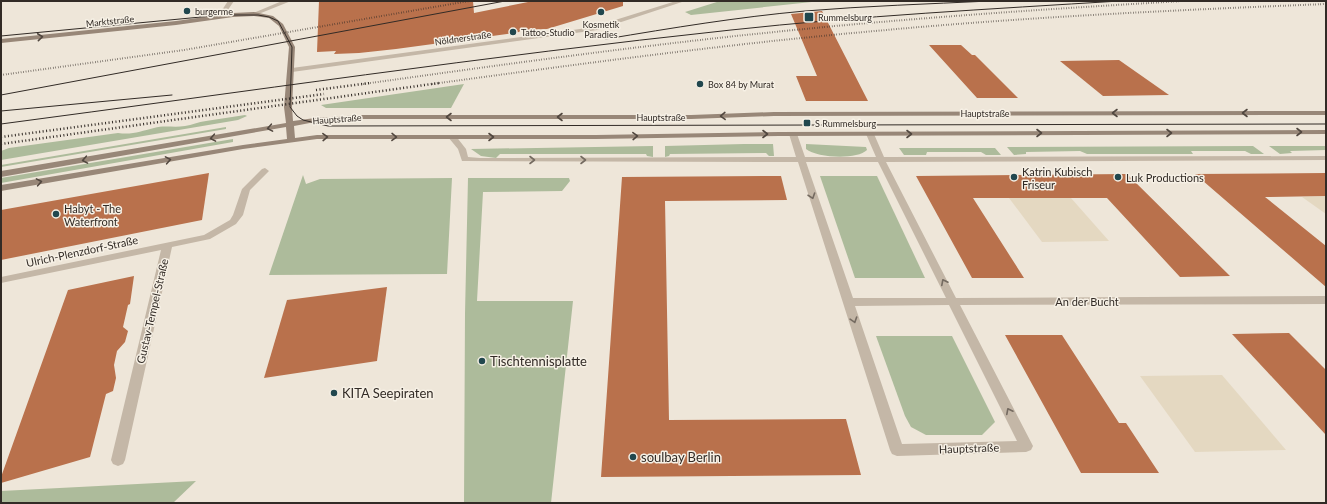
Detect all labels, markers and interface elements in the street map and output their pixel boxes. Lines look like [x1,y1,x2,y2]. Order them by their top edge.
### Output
marker: burgerme [182,6,192,16]
place label: burgerme [195,6,233,17]
marker: Kosmetik Paradies [596,7,606,17]
marker: Rummelsburg [803,11,815,23]
place label: Rummelsburg [818,12,872,23]
street label: Marktstraße [85,13,135,29]
place label: Kosmetik Paradies [583,19,620,40]
marker: Tattoo-Studio [508,27,518,37]
place label: Tattoo-Studio [521,27,575,38]
street label: Nöldnerstraße [434,29,492,47]
one-way arrow [37,33,43,42]
marker: Box 84 by Murat [695,79,705,89]
place label: Box 84 by Murat [708,79,775,90]
street label: Hauptstraße [960,108,1010,119]
one-way arrow [1112,109,1118,117]
one-way arrow [1242,109,1248,117]
street label: Hauptstraße [312,112,362,126]
street label: Hauptstraße [636,112,686,123]
one-way arrow [720,112,726,120]
one-way arrow [446,113,452,121]
one-way arrow [557,113,563,121]
marker: S Rummelsburg [802,118,812,128]
place label: S Rummelsburg [815,118,876,129]
one-way arrow [267,123,273,131]
one-way arrow [1296,128,1302,136]
one-way arrow [1036,129,1042,137]
one-way arrow [1166,129,1172,137]
one-way arrow [762,130,768,138]
one-way arrow [906,130,912,138]
one-way arrow [632,131,638,140]
one-way arrow [210,133,216,141]
one-way arrow [322,133,328,141]
one-way arrow [391,133,397,141]
one-way arrow [488,133,494,141]
one-way arrow [82,155,88,164]
one-way arrow [164,156,171,165]
one-way arrow [529,156,535,164]
one-way arrow [580,156,586,164]
place label: Katrin Kubisch Friseur [1022,165,1092,191]
place label: Luk Productions [1126,171,1204,184]
marker: Katrin Kubisch Friseur [1009,172,1019,182]
marker: Luk Productions [1113,172,1123,182]
one-way arrow [36,178,43,187]
one-way arrow [808,193,816,200]
place label: Habyt - The Waterfront [64,202,121,228]
marker: Habyt - The Waterfront [51,209,61,219]
street label: Ulrich-Plenzdorf-Straße [25,233,139,269]
street label: Gustav-Tempel-Straße [134,257,170,365]
one-way arrow [941,279,949,287]
street label: An der Bucht [1055,295,1119,308]
one-way arrow [849,316,858,323]
place label: Tischtennisplatte [490,353,587,369]
marker: Tischtennisplatte [477,356,487,366]
place label: KITA Seepiraten [342,385,434,401]
marker: KITA Seepiraten [329,388,339,398]
one-way arrow [1006,408,1014,415]
street label: Hauptstraße [939,440,999,456]
place label: soulbay Berlin [641,449,721,465]
marker: soulbay Berlin [628,452,638,462]

